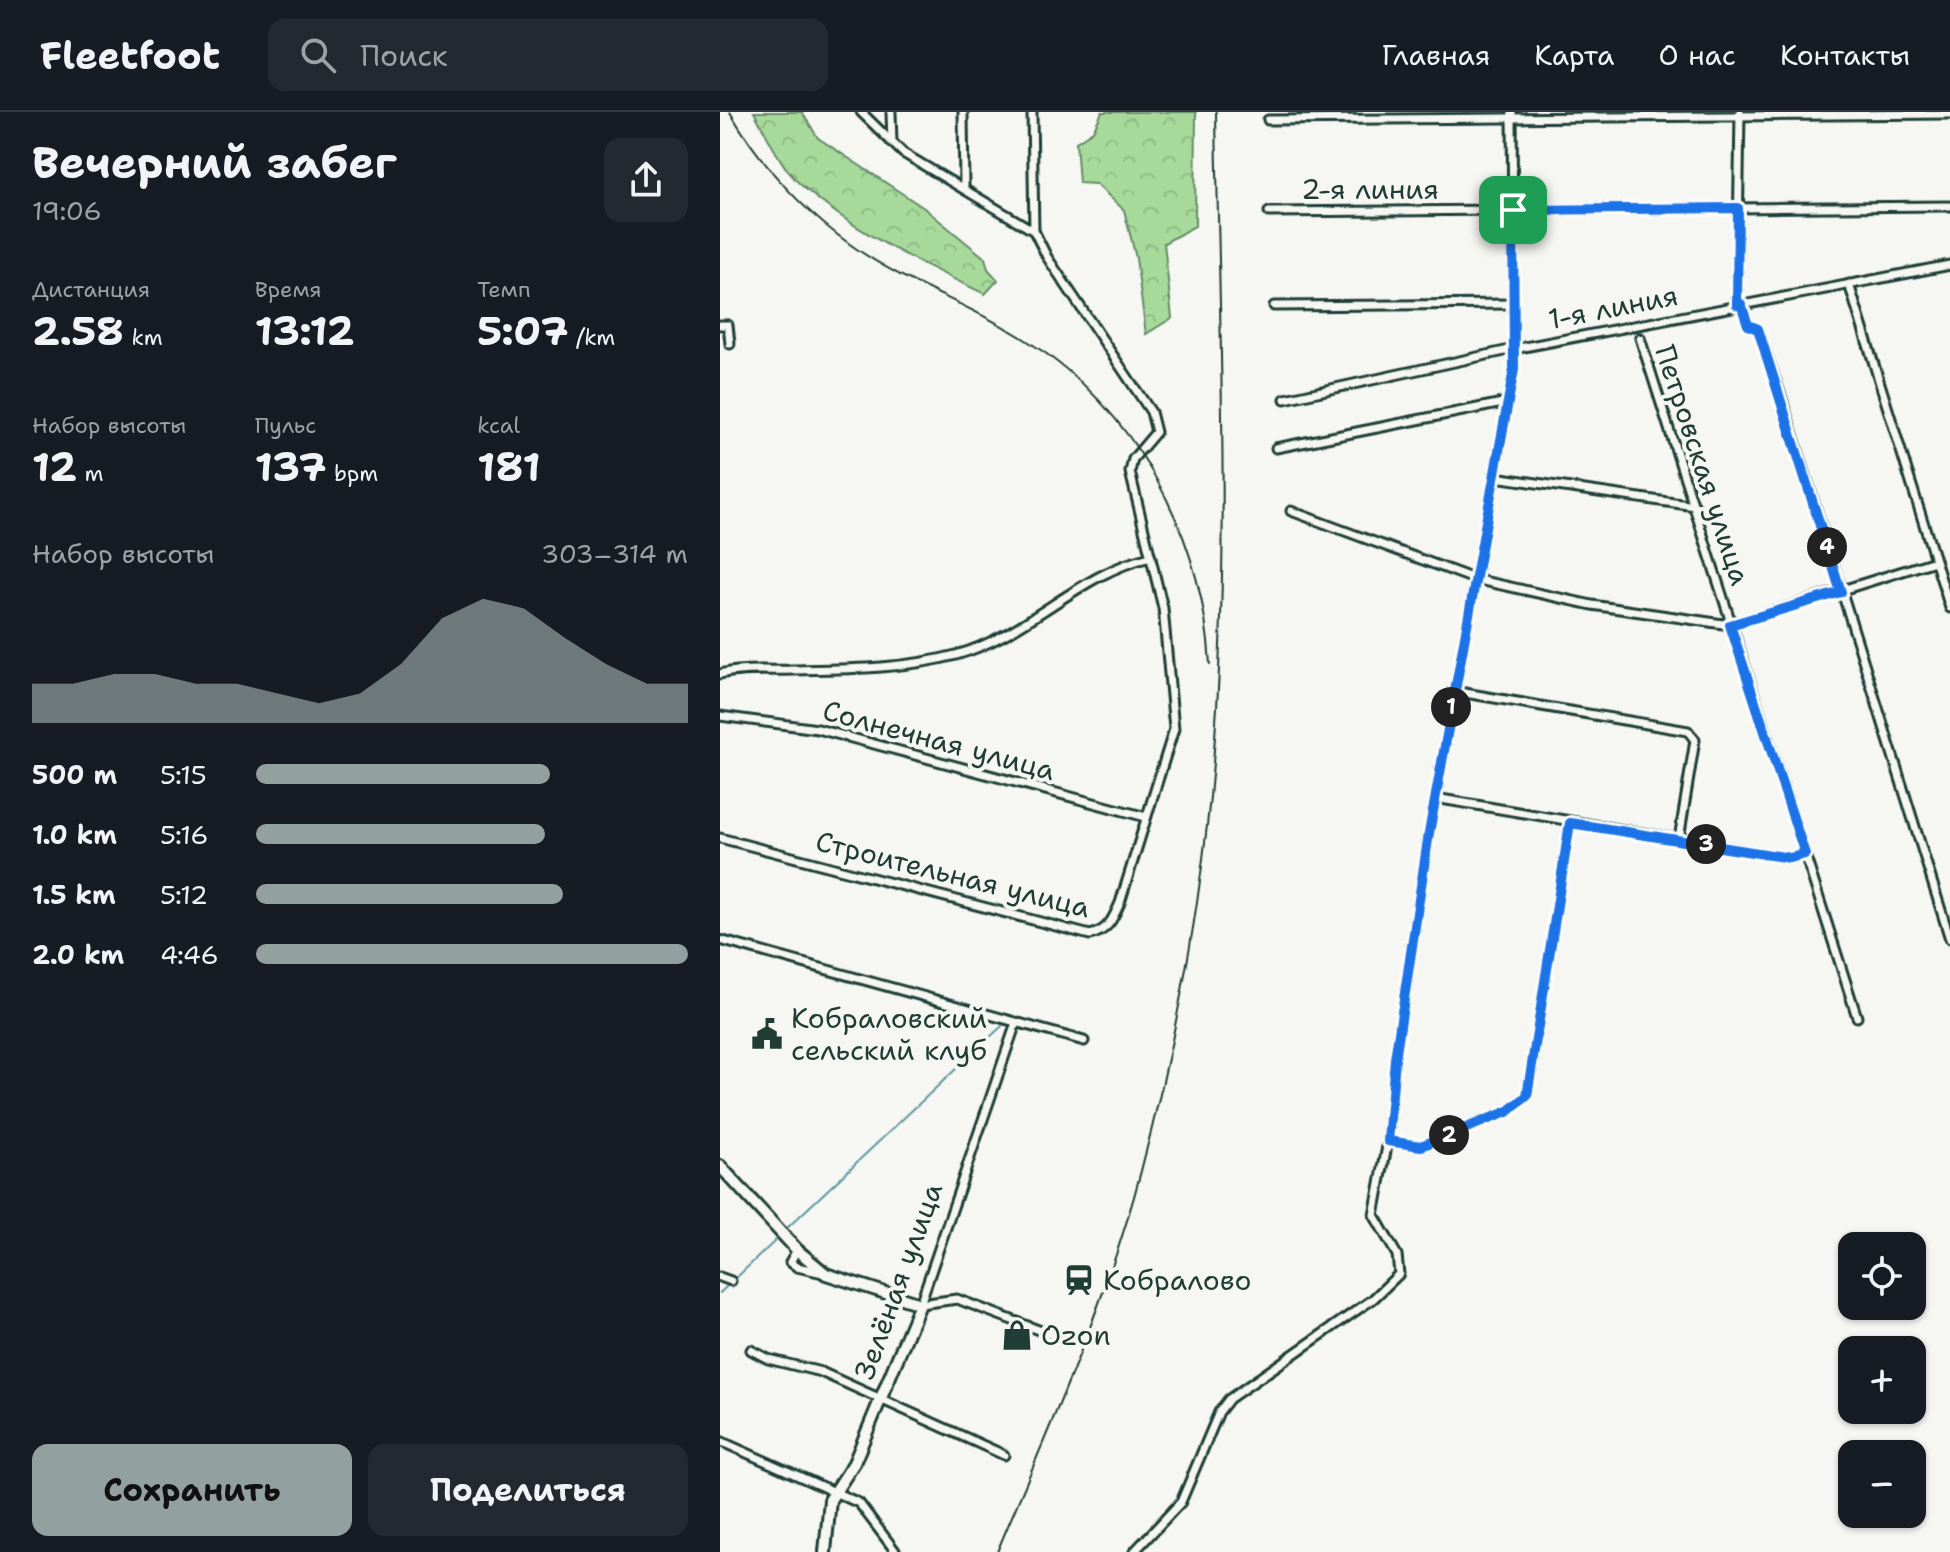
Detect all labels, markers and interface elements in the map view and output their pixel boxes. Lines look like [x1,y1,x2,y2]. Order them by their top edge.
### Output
search box [268,19,828,91]
text: Fleetfoot [40,30,220,81]
icon: search [296,33,340,77]
text: Поиск [360,35,448,76]
text: Главная [1382,36,1490,74]
text: Карта [1534,36,1614,74]
text: О нас [1658,36,1736,74]
text: Контакты [1780,36,1910,74]
text: Вечерний забег [32,133,397,192]
button: share [604,138,688,222]
street label: 2-я линия [1301,170,1439,208]
pin [1479,176,1547,244]
icon: arrive [1491,188,1535,232]
text: 19:06 [32,193,102,228]
text: Дистанция [32,275,150,304]
text: Время [255,275,322,304]
text: Темп [477,275,531,304]
street label: 1-я линия [1545,276,1681,338]
text: 2.58 [32,304,124,358]
text: 13:12 [255,304,354,358]
text: 5:07 [477,304,568,358]
text: km [124,323,163,352]
text: /km [568,323,615,352]
street label: Петровская улица [1646,340,1760,590]
text: Набор высоты [32,411,186,440]
text: Пульс [255,411,316,440]
text: kcal [477,411,520,440]
text: 12 [32,440,77,494]
text: 137 [255,440,326,494]
text: 181 [477,440,541,494]
text: m [77,459,103,488]
text: bpm [326,459,378,488]
pin: 4 [1807,527,1847,567]
text: 4 [1819,532,1835,561]
text: Набор высоты [32,536,214,571]
text: 303–314 m [541,536,688,571]
pin: 1 [1431,687,1471,727]
street label: Солнечная улица [819,691,1059,789]
text: 1 [1446,692,1456,721]
text: 500 m [32,757,117,792]
text: 5:15 [160,757,207,792]
text: 1.0 km [32,817,117,852]
text: 5:16 [160,817,208,852]
street label: Строительная улица [812,822,1094,926]
pin: 3 [1686,824,1726,864]
text: 3 [1698,829,1714,858]
text: 1.5 km [32,877,116,912]
text: 5:12 [160,877,208,912]
text: 2.0 km [32,937,124,972]
text: 4:46 [160,937,219,972]
place label: Кобраловский сельский клуб [791,999,987,1069]
public building icon: Кобраловский сельский клуб [750,1017,784,1051]
pin: 2 [1429,1115,1469,1155]
text: 2 [1441,1120,1457,1149]
street label: Зелёная улица [845,1177,951,1385]
map controls [1838,1232,1926,1528]
button: locate [1838,1232,1926,1320]
place label: Кобралово [1103,1261,1252,1299]
station icon: Кобралово [1062,1263,1096,1297]
place label: Ozon [1041,1316,1111,1354]
shop icon: Ozon [1000,1318,1034,1352]
button: + [1838,1336,1926,1424]
button: − [1838,1440,1926,1528]
button: Сохранить [32,1444,352,1536]
button: Поделиться [368,1444,688,1536]

